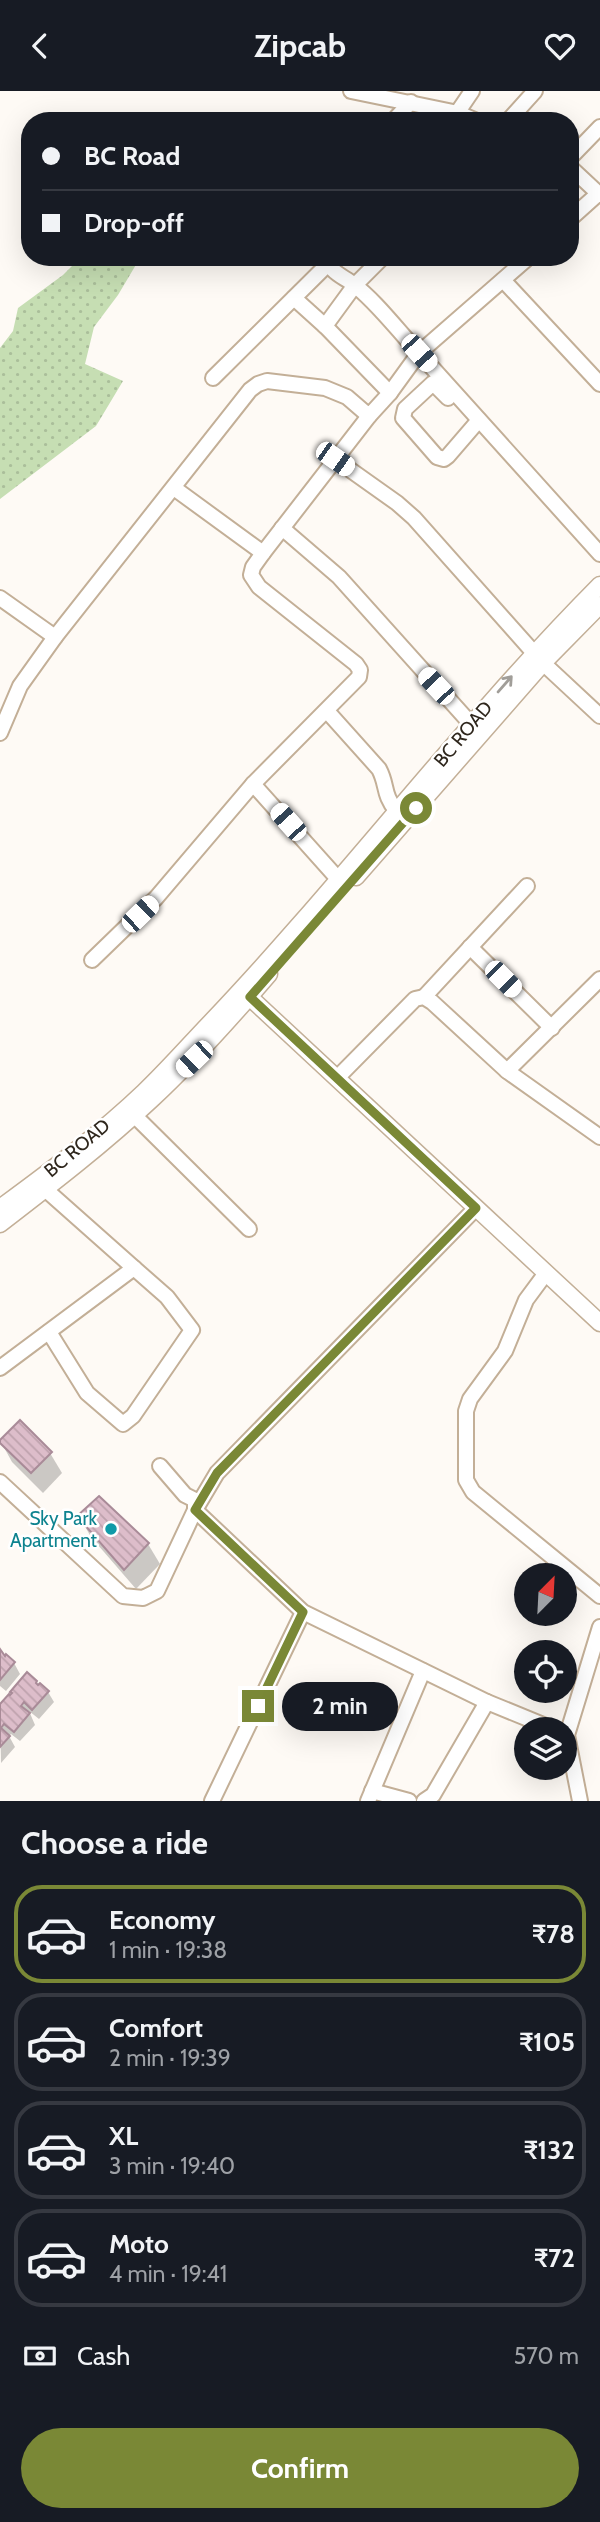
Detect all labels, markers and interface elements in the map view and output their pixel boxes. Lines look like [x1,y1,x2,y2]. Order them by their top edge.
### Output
text: Zipcab [254,26,346,65]
icon: back [21,27,59,65]
icon: heart [541,27,579,65]
text: BC Road [84,140,180,172]
text: Drop-off [84,207,184,239]
car [398,330,441,376]
car [312,438,359,480]
car [414,663,459,709]
one-way arrow [497,676,513,694]
street label: BC ROAD [429,696,497,772]
route start [400,792,432,824]
car [267,799,310,845]
car [118,892,163,936]
car [481,957,526,1001]
car [172,1037,217,1081]
street label: BC ROAD [39,1114,115,1182]
place label: Sky Park Apartment [10,1507,98,1552]
marker: Sky Park Apartment [103,1521,119,1537]
north arrow [514,1563,578,1626]
map controls [514,1563,577,1780]
button: locate [514,1640,577,1703]
callout: 2 min [282,1681,398,1731]
route end [242,1690,274,1722]
text: 2 min [312,1692,368,1720]
button: layers [514,1717,577,1780]
text: Choose a ride [21,1823,208,1862]
icon: car [25,1903,88,1966]
text: Economy [109,1904,215,1936]
text: ₹78 [532,1918,575,1950]
text: 1 min · 19:38 [109,1936,227,1964]
icon: car [25,2011,88,2074]
text: Comfort [109,2012,203,2044]
text: ₹105 [519,2026,575,2058]
text: 2 min · 19:39 [109,2044,231,2072]
icon: car [25,2119,88,2182]
text: XL [109,2120,138,2152]
text: ₹132 [523,2134,575,2166]
text: 3 min · 19:40 [109,2152,235,2180]
icon: car [25,2227,88,2290]
text: Moto [109,2228,169,2260]
text: ₹72 [534,2242,575,2274]
text: 4 min · 19:41 [109,2260,227,2288]
icon: cash [21,2337,59,2375]
text: Cash [77,2340,130,2372]
text: 570 m [514,2342,579,2370]
button: Confirm [21,2428,579,2508]

